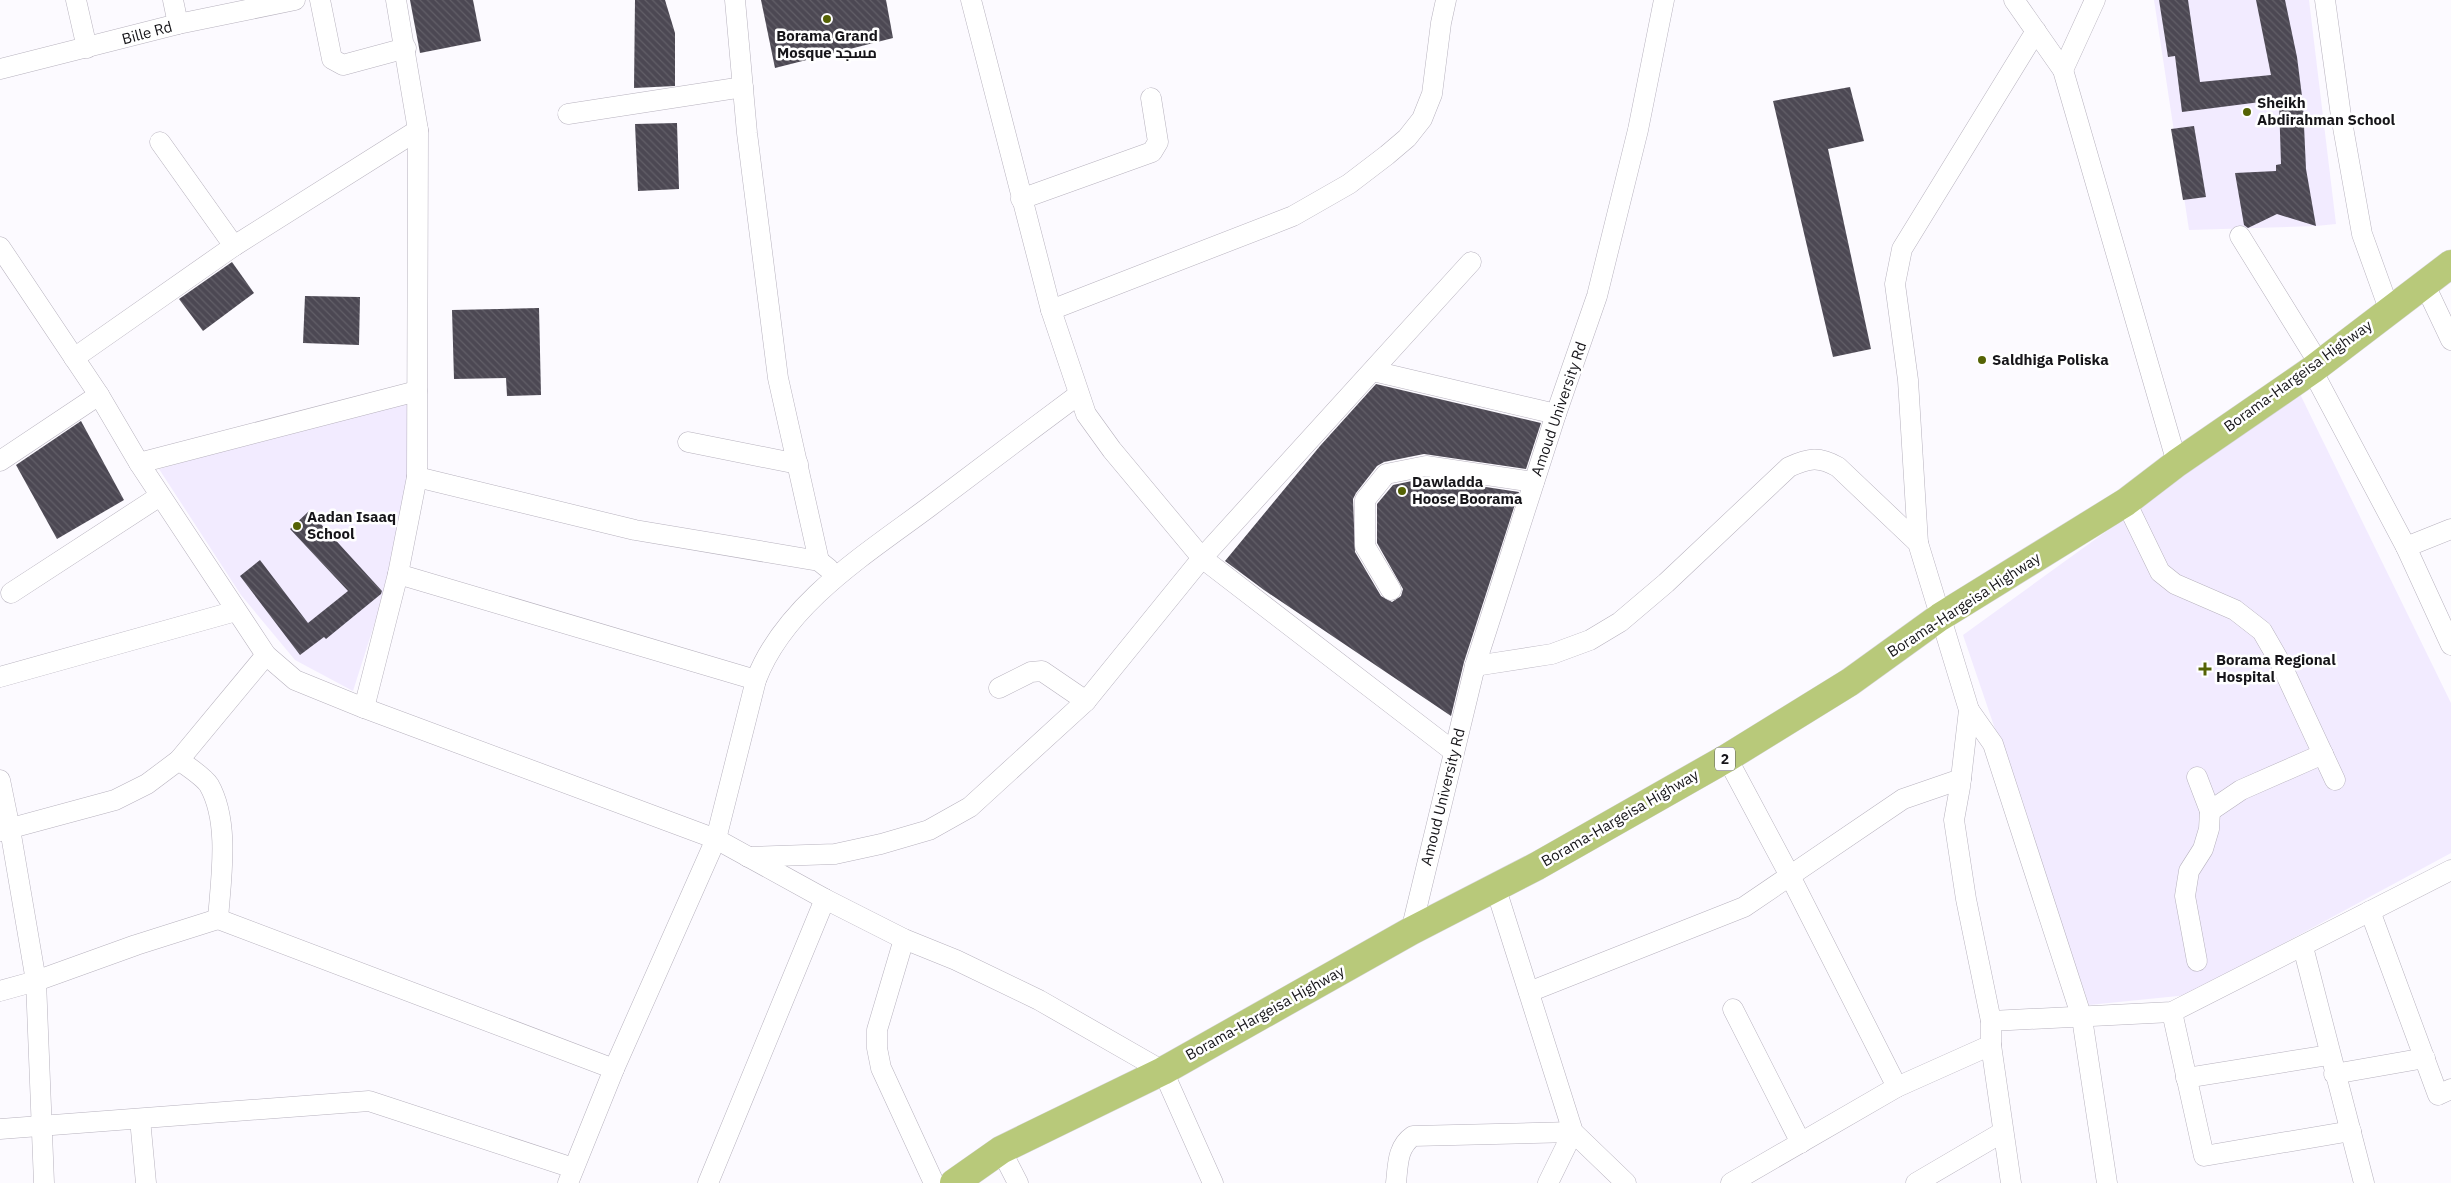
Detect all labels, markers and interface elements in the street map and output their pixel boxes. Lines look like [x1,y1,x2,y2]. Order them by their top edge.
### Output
marker: Borama Grand Mosque مسجد [821,13,833,25]
street label: Bille Rd [120,17,174,48]
place label: Borama Grand Mosque مسجد [776,26,878,62]
place label: Sheikh Abdirahman School [2257,93,2396,129]
marker: Sheikh Abdirahman School [2241,106,2253,118]
street label: Borama-Hargeisa Highway [2220,315,2376,436]
street label: Amoud University Rd [1527,339,1590,478]
place label: Saldhiga Poliska [1992,350,2109,369]
marker: Saldhiga Poliska [1976,354,1988,366]
place label: Dawladda Hoose Boorama [1412,472,1523,508]
marker: Dawladda Hoose Boorama [1396,485,1408,497]
place label: Aadan Isaaq School [307,507,396,543]
marker: Aadan Isaaq School [291,520,303,532]
street label: Borama-Hargeisa Highway [1884,548,2044,661]
place label: Borama Regional Hospital [2216,650,2336,686]
marker: Borama Regional Hospital [2198,662,2212,676]
street label: Amoud University Rd [1416,726,1469,867]
road number: 2 [1715,748,1735,771]
street label: Borama-Hargeisa Highway [1538,764,1702,870]
street label: Borama-Hargeisa Highway [1182,961,1348,1064]

